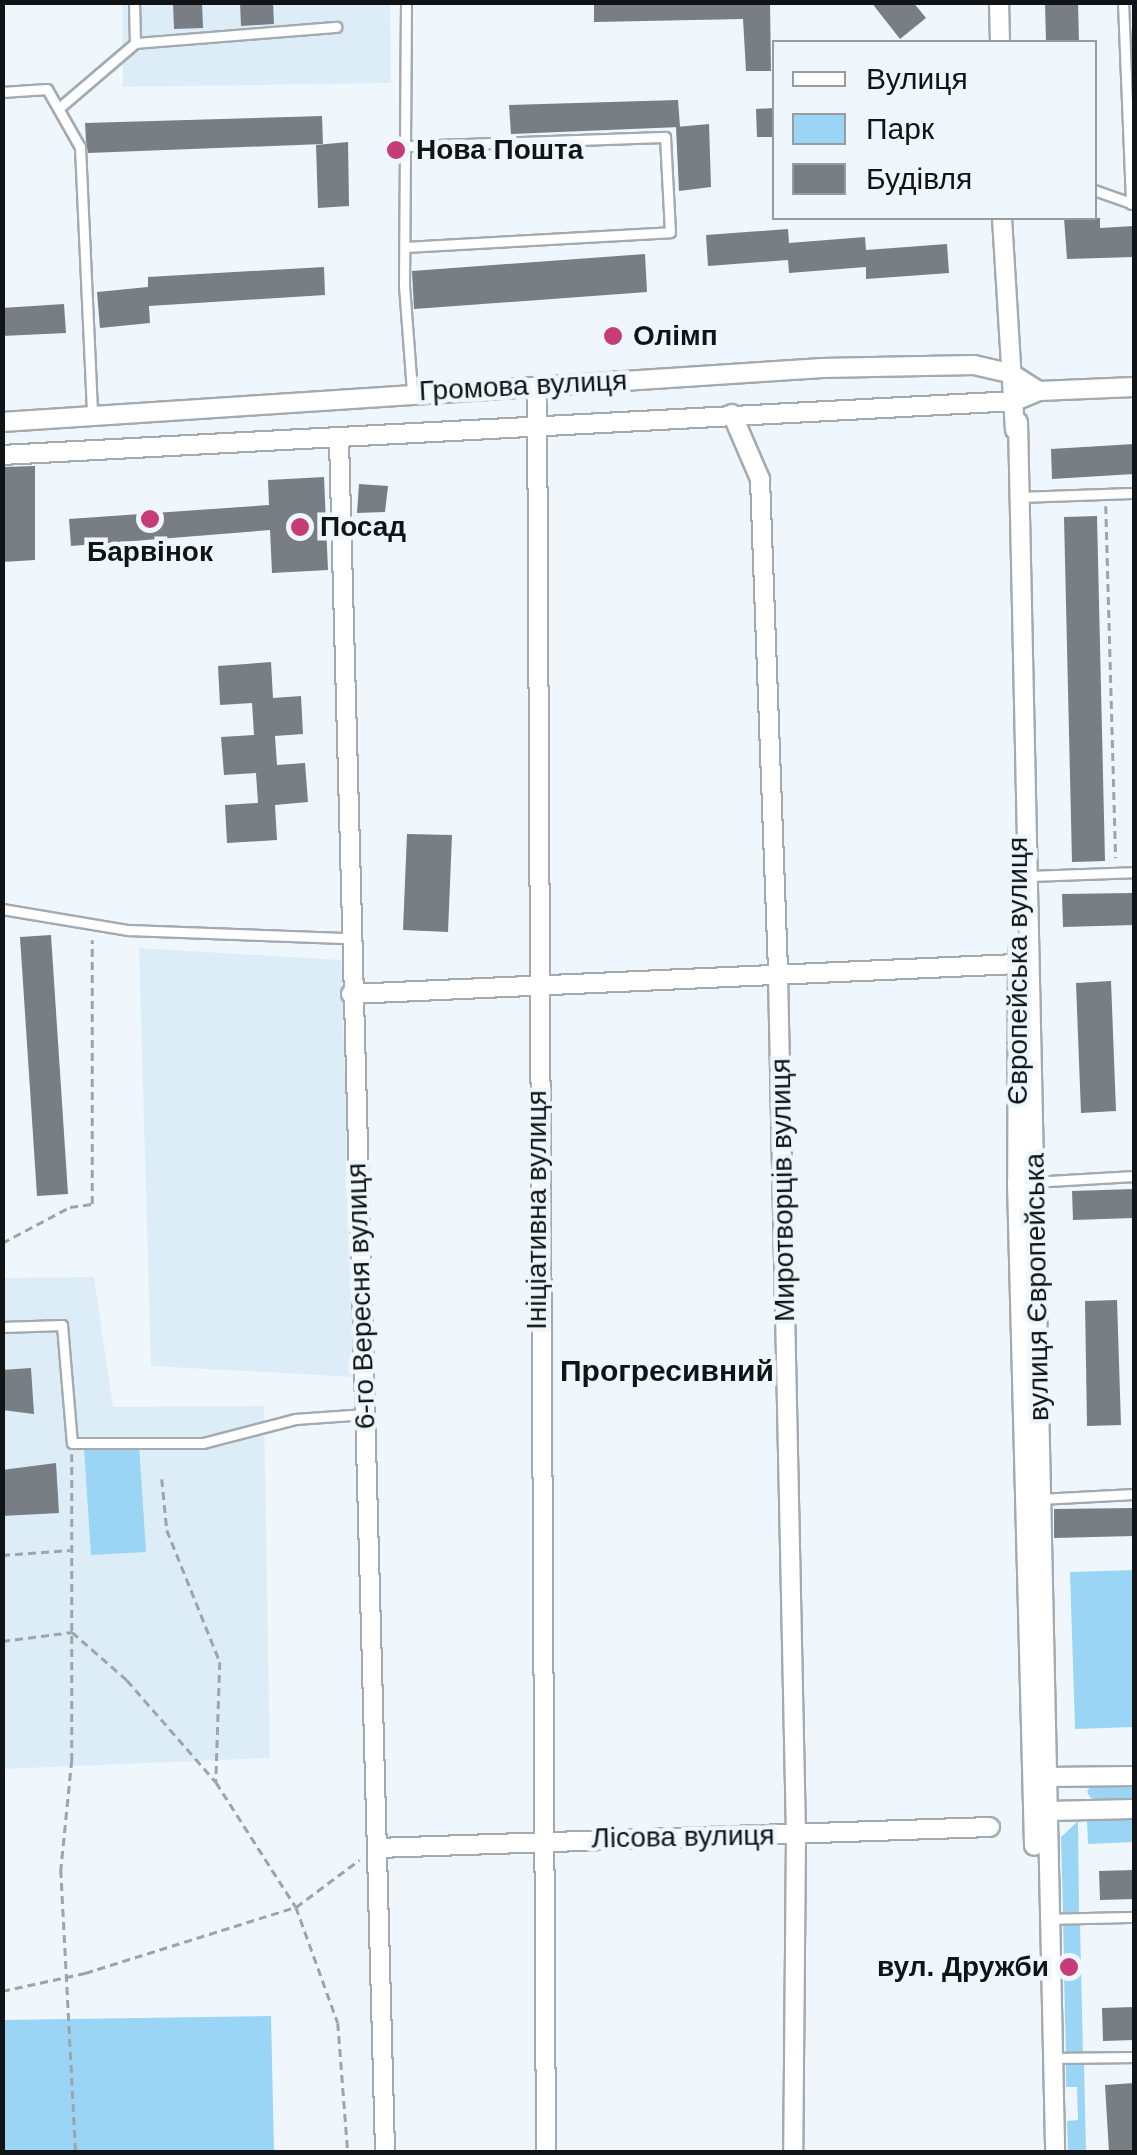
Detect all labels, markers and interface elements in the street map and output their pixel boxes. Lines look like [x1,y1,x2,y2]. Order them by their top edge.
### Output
legend [772,40,1097,220]
text: Вулиця [866,62,968,95]
text: Парк [866,112,934,145]
place label: Нова Пошта [416,133,583,167]
marker: Нова Пошта [385,139,407,161]
text: Будівля [866,162,972,195]
place label: Олімп [633,319,718,353]
marker: Олімп [602,325,624,347]
street label: Громова вулиця [418,364,628,408]
marker: Барвінок [139,508,161,530]
place label: Посад [320,510,406,544]
marker: Посад [289,516,311,538]
place label: Барвінок [87,535,213,569]
street label: Європейська вулиця [1001,837,1035,1105]
street label: Миротворців вулиця [764,1058,802,1322]
street label: Ініціативна вулиця [520,1090,554,1330]
street label: вулиця Європейська [1018,1153,1056,1421]
street label: 6-го Вересня вулиця [340,1162,382,1430]
district label: Прогресивний [560,1353,774,1389]
street label: Лісова вулиця [591,1819,775,1855]
place label: вул. Дружби [877,1950,1049,1984]
marker: вул. Дружби [1058,1956,1080,1978]

